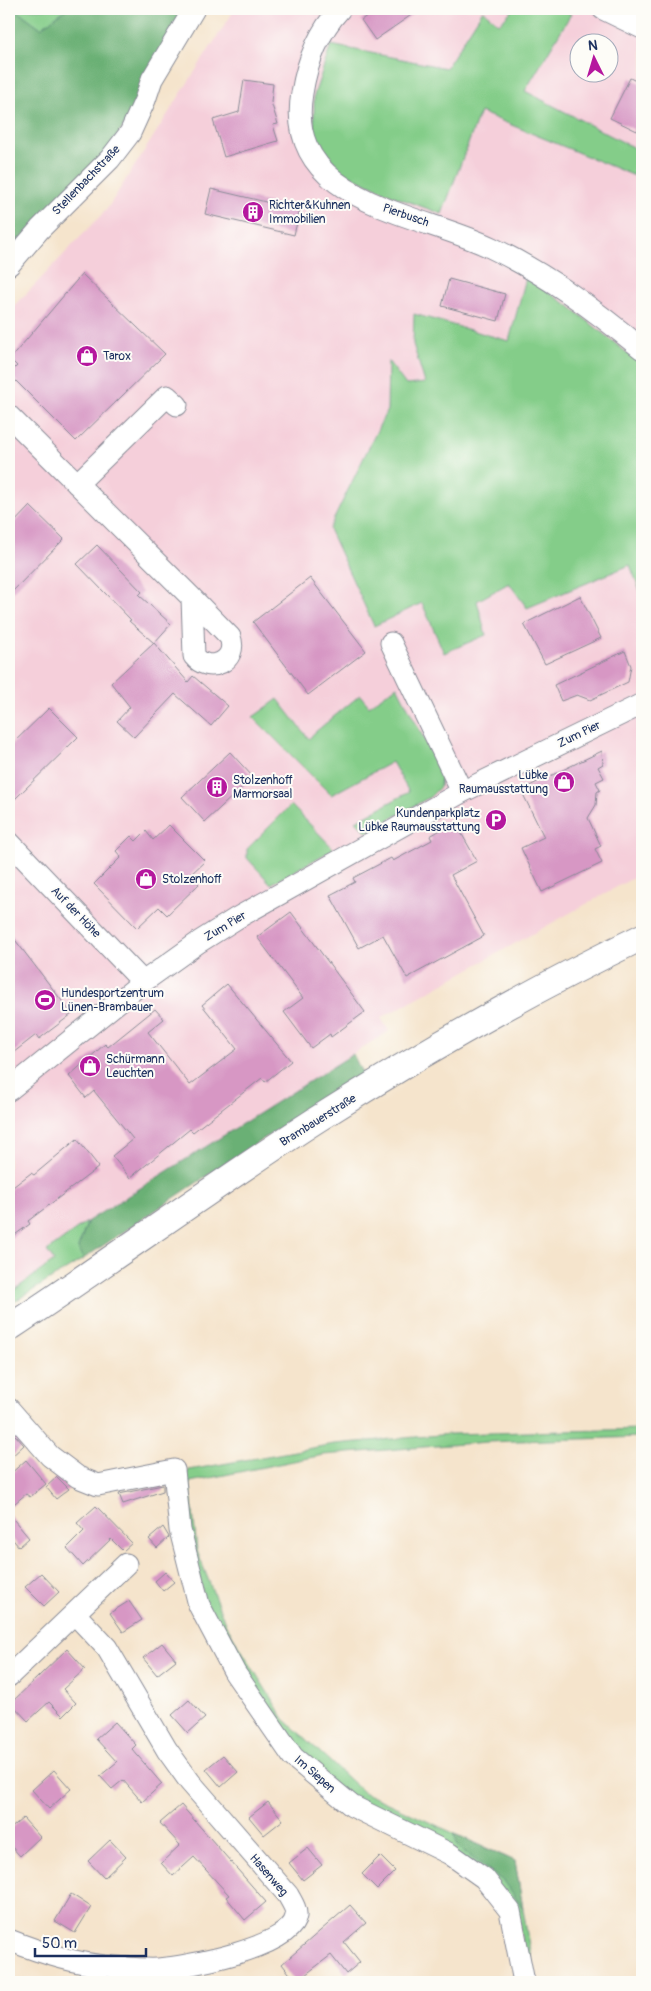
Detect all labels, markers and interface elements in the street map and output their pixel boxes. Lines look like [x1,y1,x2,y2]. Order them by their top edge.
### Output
north arrow [568,32,618,82]
text: N [587,37,598,54]
street label: Stellenbachstraße [49,142,124,219]
place label: Richter&Kuhnen Immobilien [269,198,351,227]
building icon: Richter&Kuhnen Immobilien [241,200,265,224]
street label: Pierbusch [381,201,431,230]
shop icon: Tarox [75,344,99,368]
place label: Tarox [103,349,131,364]
street label: Zum Pier [555,717,604,751]
place label: Lübke Raumausstattung [459,768,548,797]
shop icon: Lübke Raumausstattung [552,770,576,794]
place label: Stolzenhoff Marmorsaal [233,773,293,802]
building icon: Stolzenhoff Marmorsaal [205,775,229,799]
place label: Kundenparkplatz Lübke Raumausstattung [358,806,480,835]
parking icon: Kundenparkplatz Lübke Raumausstattung [484,808,508,832]
shop icon: Stolzenhoff [134,867,158,891]
place label: Stolzenhoff [162,872,222,887]
street label: Auf der Höhe [48,884,104,941]
street label: Zum Pier [202,908,249,945]
place label: Hundesportzentrum Lünen-Brambauer [61,986,164,1015]
sports icon: Hundesportzentrum Lünen-Brambauer [33,988,57,1012]
place label: Schürmann Leuchten [106,1052,165,1081]
shop icon: Schürmann Leuchten [78,1054,102,1078]
street label: Brambauerstraße [277,1091,359,1150]
street label: Im Siepen [291,1752,339,1797]
street label: Hasenweg [246,1851,291,1900]
scale bar [35,1926,146,1958]
text: 50 m [42,1934,77,1953]

